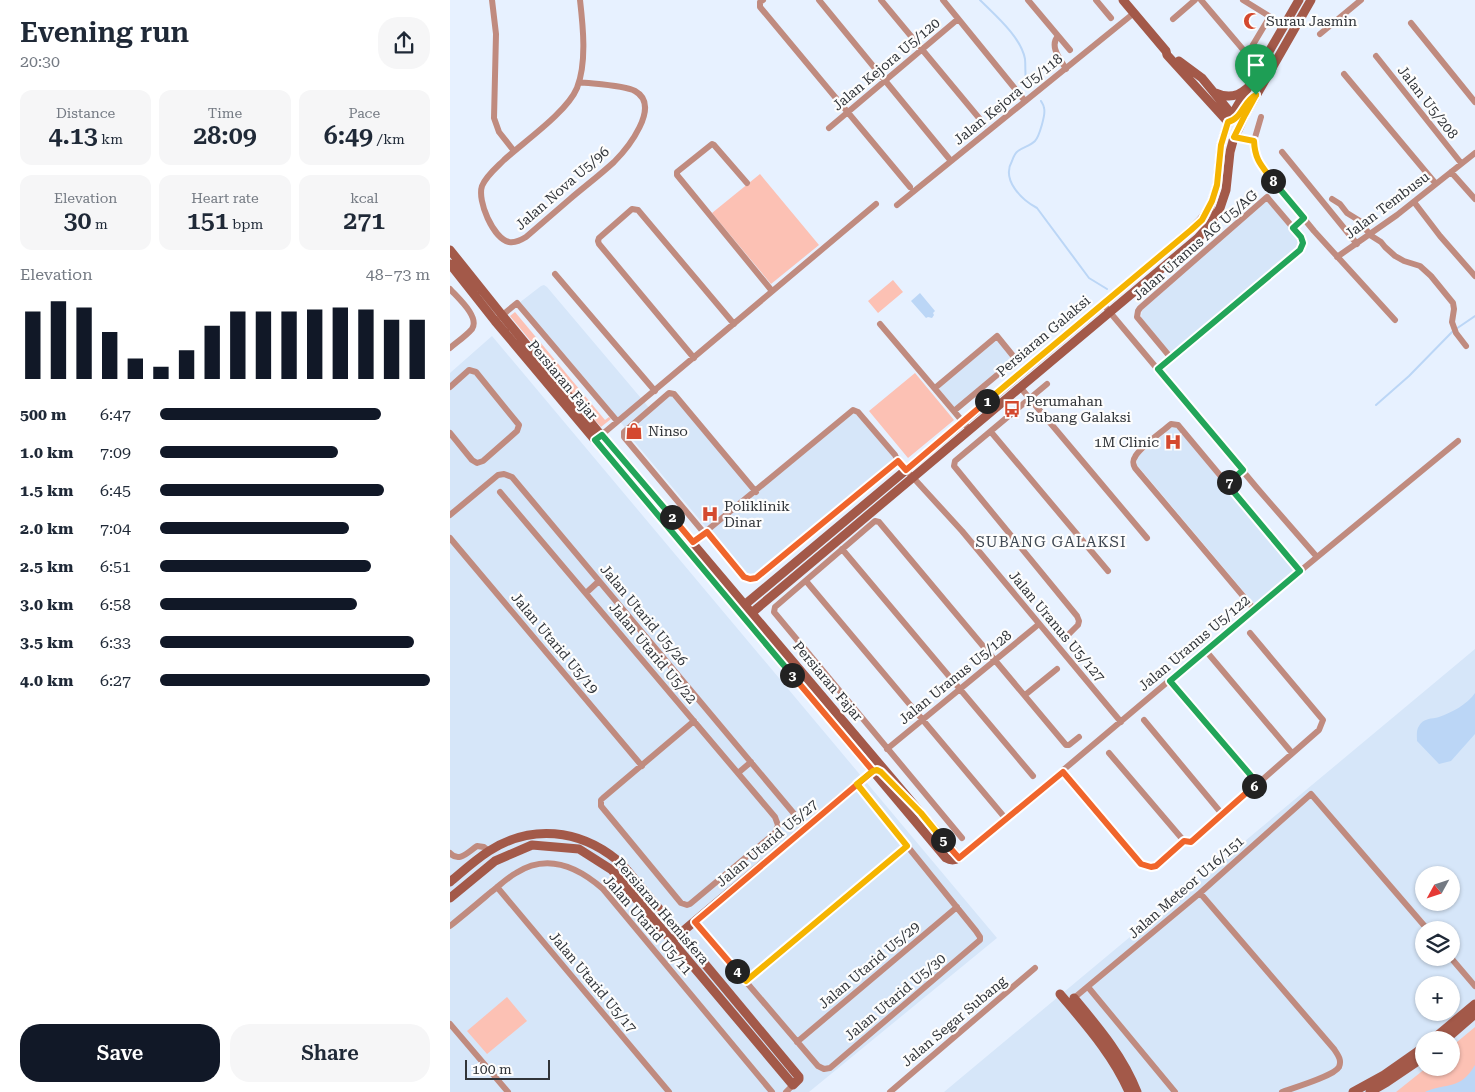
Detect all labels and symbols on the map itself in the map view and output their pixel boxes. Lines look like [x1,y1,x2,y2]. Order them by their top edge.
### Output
mosque icon: Surau Jasmin [1242,11,1262,31]
place label: Surau Jasmin [1266,13,1357,29]
street label: Jalan Kejora U5/120 [829,14,943,114]
pin [1235,44,1277,95]
street label: Jalan Kejora U5/118 [950,50,1066,148]
street label: Jalan U5/208 [1395,62,1462,142]
street label: Jalan Nova U5/96 [512,143,612,233]
pin: 8 [1260,168,1286,194]
street label: Jalan Tembusu [1342,168,1433,242]
street label: Jalan Uranus AG U5/AG [1129,186,1261,303]
street label: Persiaran Galaksi [993,292,1093,380]
street label: Persiaran Fajar [525,337,601,423]
pin: 1 [974,388,1000,414]
place label: Perumahan Subang Galaksi [1026,393,1131,425]
bus stop icon: Perumahan Subang Galaksi [1002,399,1022,419]
shop icon: Ninso [624,421,644,441]
place label: Ninso [648,423,688,439]
hospital icon: 1M Clinic [1163,432,1183,452]
place label: 1M Clinic [1094,434,1159,450]
pin: 7 [1216,470,1242,494]
place label: Poliklinik Dinar [724,498,790,530]
pin: 2 [660,504,684,530]
hospital icon: Poliklinik Dinar [700,504,720,524]
district label: SUBANG GALAKSI [975,533,1127,551]
street label: Jalan Utarid U5/26 [597,561,691,669]
street label: Jalan Uranus U5/127 [1006,567,1108,685]
street label: Jalan Utarid U5/19 [508,589,602,697]
street label: Jalan Uranus U5/122 [1135,592,1253,694]
street label: Jalan Utarid U5/22 [606,599,700,707]
street label: Jalan Uranus U5/128 [896,627,1015,727]
street label: Persiaran Fajar [790,638,866,724]
pin: 3 [780,662,804,688]
pin: 6 [1242,774,1266,798]
street label: Jalan Utarid U5/27 [713,796,821,890]
pin: 5 [930,828,956,852]
street label: Jalan Meteor U16/151 [1125,832,1247,941]
street label: Persiaran Hemisfera [611,854,713,968]
north arrow [1415,866,1460,911]
street label: Jalan Utarid U5/11 [600,872,696,978]
street label: Jalan Utarid U5/29 [815,918,923,1012]
street label: Jalan Utarid U5/17 [546,928,640,1036]
street label: Jalan Utarid U5/30 [841,950,949,1044]
pin: 4 [724,958,750,984]
street label: Jalan Segar Subang [898,973,1010,1069]
scale bar [465,1057,550,1080]

